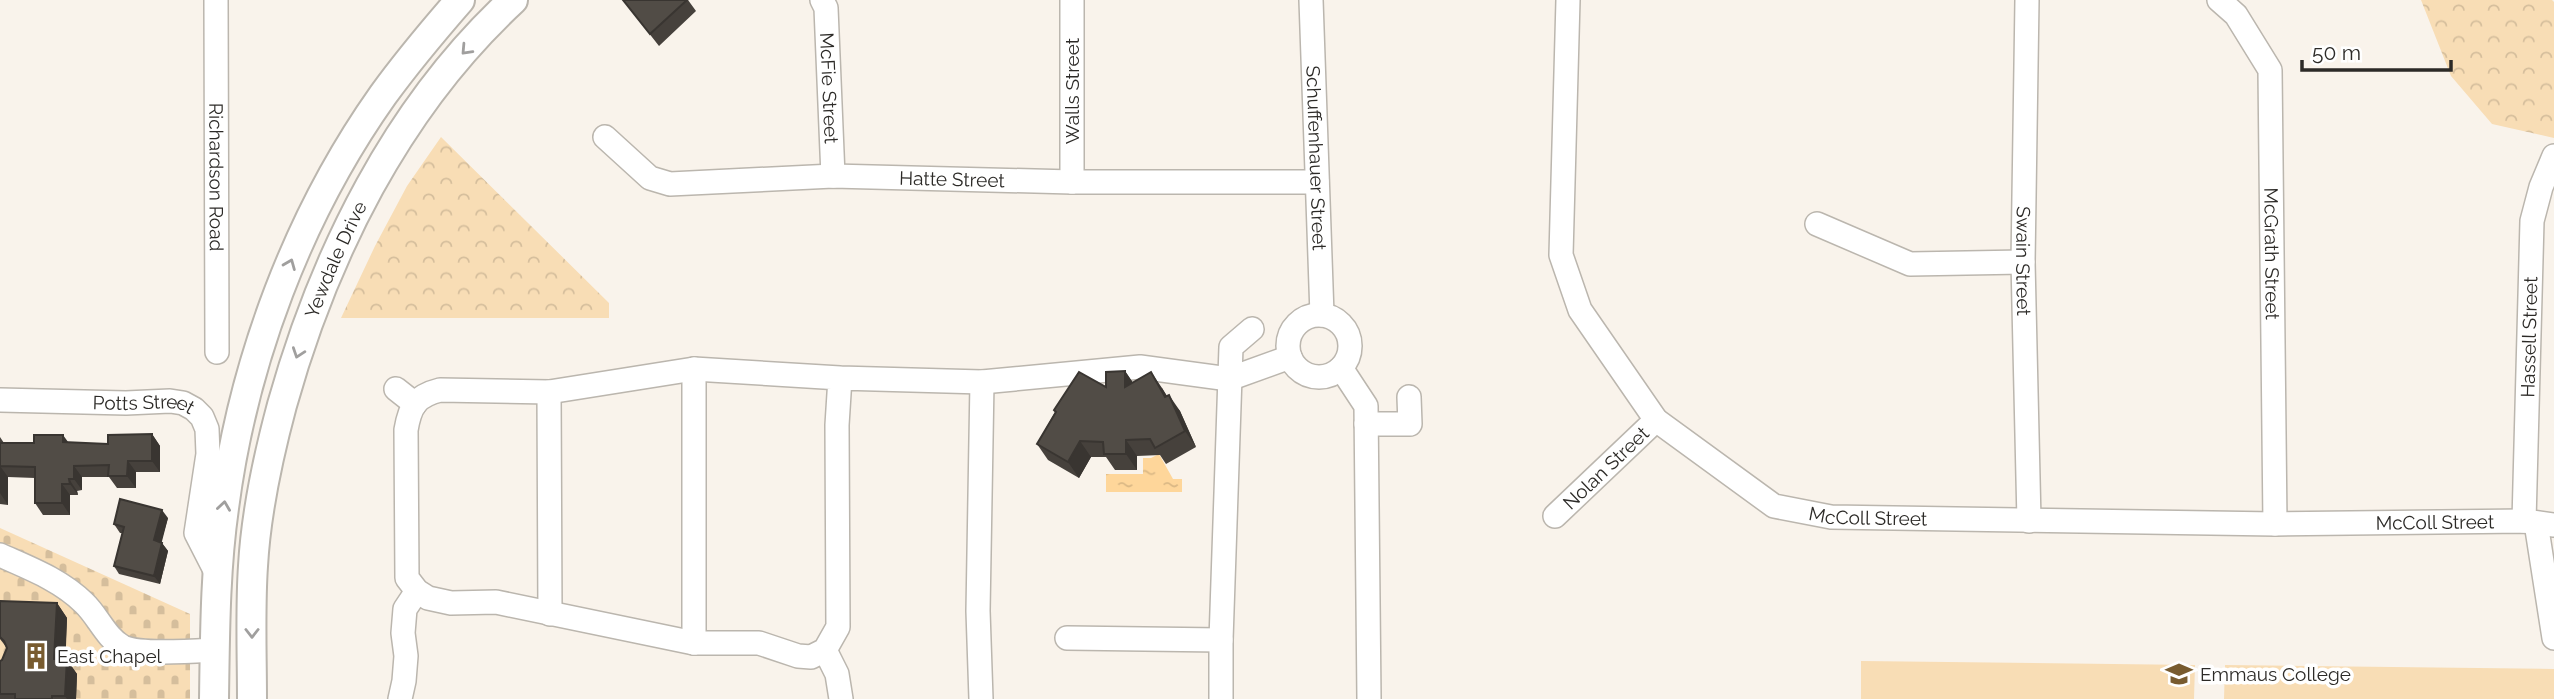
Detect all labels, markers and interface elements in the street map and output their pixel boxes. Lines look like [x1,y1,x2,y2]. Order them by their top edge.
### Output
scale bar [2302,28,2451,72]
street label: McFie Street [816,32,843,145]
street label: Walls Street [1061,37,1083,144]
text: 50 m [2312,40,2361,65]
one-way arrow [462,42,474,55]
street label: Schuffenhauer Street [1302,65,1331,251]
street label: Richardson Road [205,103,228,251]
street label: Hatte Street [899,167,1006,191]
street label: McGrath Street [2260,187,2284,321]
street label: Yewdale Drive [300,197,371,321]
street label: Swain Street [2012,206,2035,317]
one-way arrow [282,258,296,270]
street label: Hassell Street [2516,276,2542,398]
one-way arrow [291,347,306,359]
street label: Potts Street [93,390,199,419]
street label: Nolan Street [1558,421,1654,514]
one-way arrow [217,500,232,512]
street label: McColl Street [1807,502,1928,530]
street label: McColl Street [2375,510,2495,534]
one-way arrow [244,628,260,638]
building icon: East Chapel [21,641,51,671]
place label: East Chapel [57,645,163,667]
school or university icon: Emmaus College [2164,659,2194,689]
place label: Emmaus College [2200,663,2351,685]

